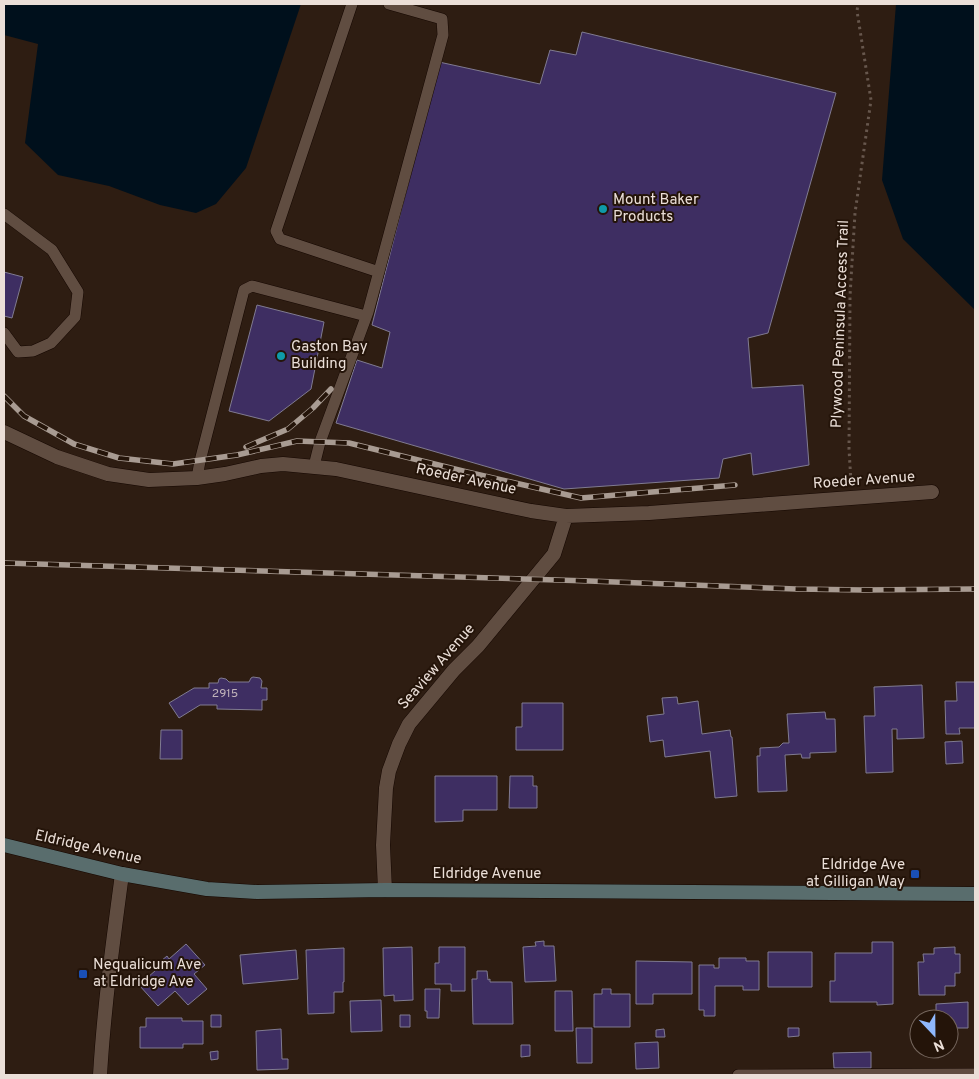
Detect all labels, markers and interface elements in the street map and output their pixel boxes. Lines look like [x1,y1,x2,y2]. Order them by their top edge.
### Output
place label: Mount Baker Products [613,191,699,227]
marker: Mount Baker Products [597,203,609,215]
street label: Plywood Peninsula Access Trail [828,220,854,428]
place label: Gaston Bay Building [291,338,368,374]
marker: Gaston Bay Building [275,350,287,362]
street label: Roeder Avenue [414,460,518,500]
street label: Roeder Avenue [812,468,916,494]
street label: Seaview Avenue [394,620,480,714]
house number: 2915 [212,686,238,702]
street label: Eldridge Avenue [33,826,143,870]
place label: Eldridge Ave at Gilligan Way [806,856,905,892]
street label: Eldridge Avenue [433,865,541,884]
marker: Eldridge Ave at Gilligan Way [909,868,921,880]
place label: Nequalicum Ave at Eldridge Ave [93,956,201,992]
marker: Nequalicum Ave at Eldridge Ave [77,968,89,980]
north arrow [909,1009,959,1059]
text: N [930,1035,946,1054]

